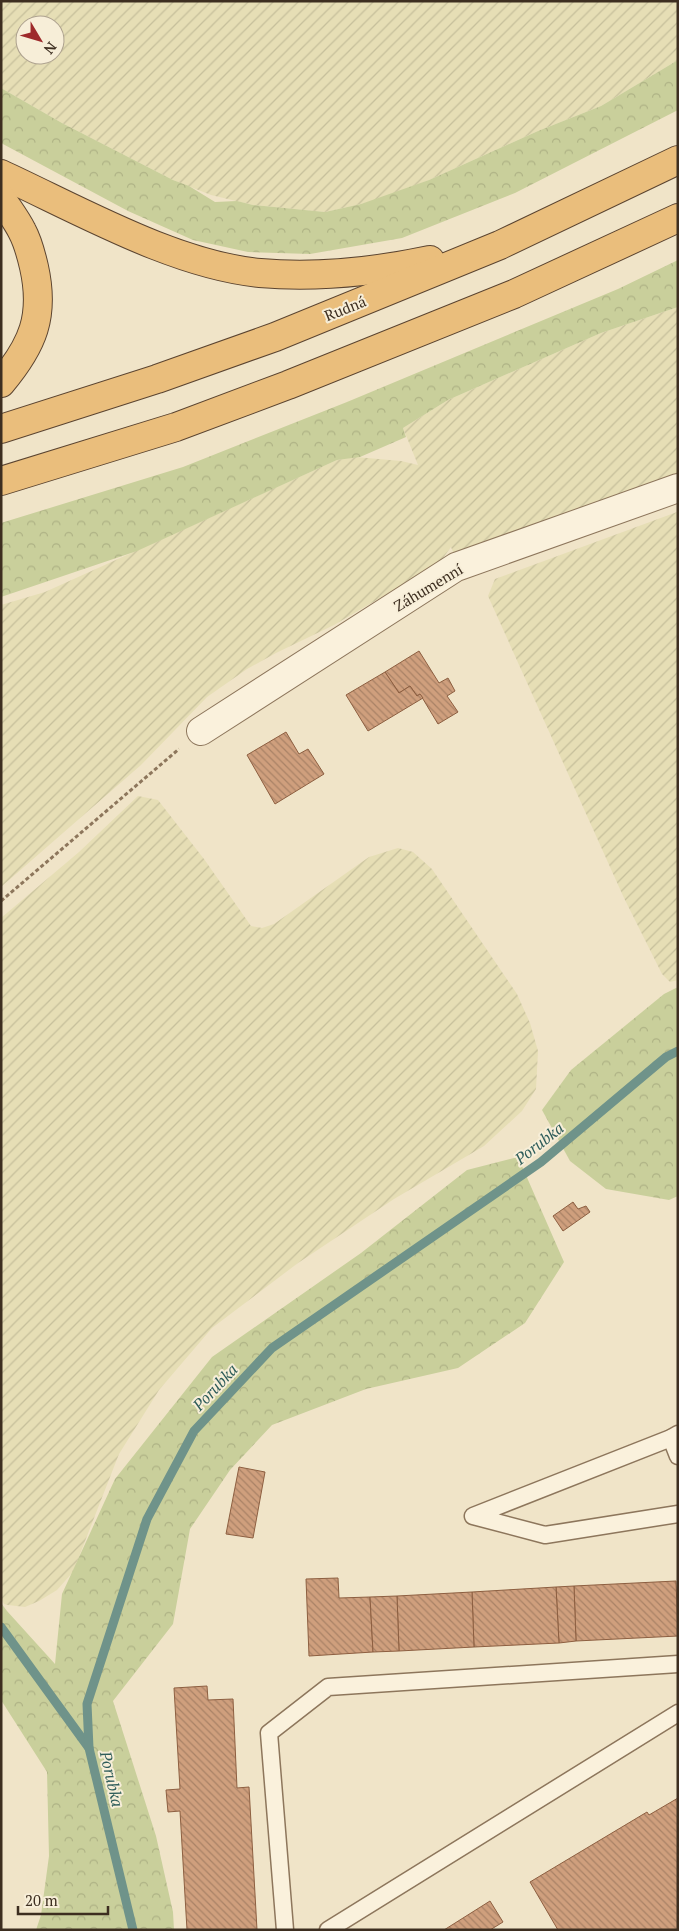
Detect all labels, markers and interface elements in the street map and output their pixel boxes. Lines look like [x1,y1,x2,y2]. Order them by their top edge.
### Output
north arrow [15,15,65,65]
text: N [40,38,61,59]
street label: Rudná [321,291,369,325]
street label: Záhumenní [390,558,467,615]
water label: Porubka [509,1117,568,1170]
water label: Porubka [187,1359,242,1416]
water label: Porubka [95,1748,129,1809]
scale bar [18,1884,108,1916]
text: 20 m [25,1890,58,1910]

